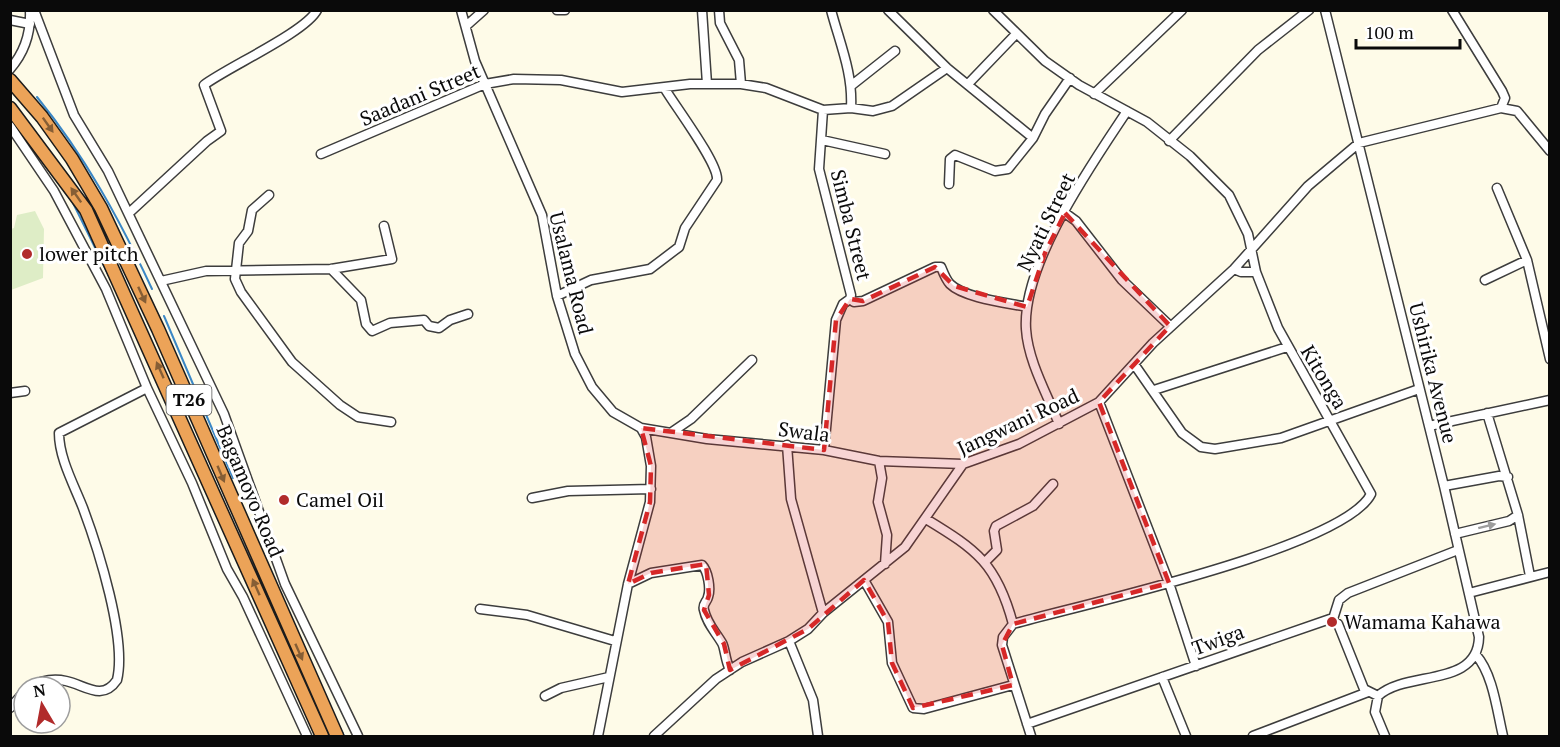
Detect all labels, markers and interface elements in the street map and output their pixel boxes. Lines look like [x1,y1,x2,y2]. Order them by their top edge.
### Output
scale bar [1356,12,1460,50]
text: 100 m [1365,20,1414,44]
street label: Saadani Street [356,57,485,132]
one-way arrow [42,117,53,133]
street label: Simba Street [825,167,878,284]
street label: Nyati Street [1010,167,1081,276]
one-way arrow [71,187,82,203]
street label: Usalama Road [543,209,600,337]
place label: lower pitch [39,240,139,267]
marker: lower pitch [20,247,34,261]
one-way arrow [138,287,147,304]
street label: Ushirika Avenue [1403,300,1464,446]
street label: Kitonga [1295,340,1354,414]
one-way arrow [155,361,165,379]
street label: Jangwani Road [953,382,1083,462]
road number: T26 [166,385,212,415]
street label: Swala [777,415,831,448]
street label: Bagamoyo Road [210,421,290,561]
one-way arrow [216,465,226,483]
place label: Camel Oil [296,486,384,513]
marker: Camel Oil [277,493,291,507]
one-way arrow [1479,521,1497,530]
one-way arrow [251,579,260,596]
place label: Wamama Kahawa [1344,608,1501,635]
marker: Wamama Kahawa [1325,615,1339,629]
street label: Twiga [1188,618,1248,661]
one-way arrow [294,644,304,662]
north arrow [12,675,72,735]
text: N [32,678,47,702]

